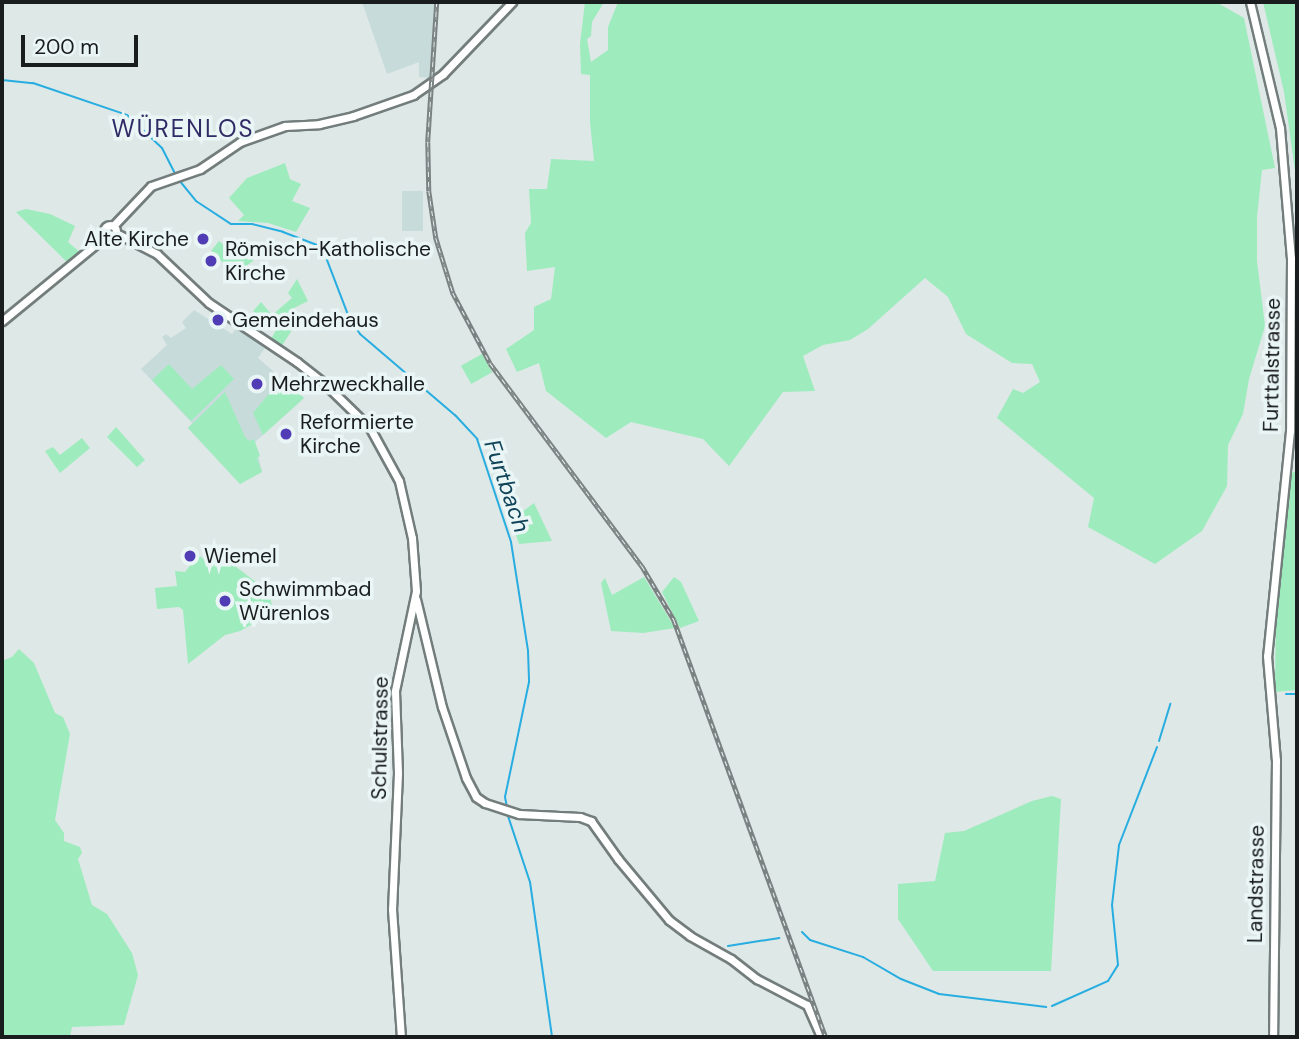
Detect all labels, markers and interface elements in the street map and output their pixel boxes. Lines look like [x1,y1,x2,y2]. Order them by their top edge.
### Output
scale bar [24,21,142,65]
text: 200 m [34,33,99,61]
district label: WÜRENLOS [113,115,253,143]
place label: Alte Kirche [84,226,189,252]
marker: Alte Kirche [195,231,211,247]
place label: Römisch-Katholische Kirche [225,236,431,286]
marker: Römisch-Katholische Kirche [203,253,219,269]
street label: Furttalstrasse [1258,298,1286,432]
place label: Gemeindehaus [232,307,379,333]
marker: Gemeindehaus [210,312,226,328]
place label: Mehrzweckhalle [271,371,425,397]
marker: Mehrzweckhalle [249,376,265,392]
place label: Reformierte Kirche [300,409,414,459]
marker: Reformierte Kirche [278,426,294,442]
water label: Furtbach [478,436,536,536]
place label: Wiemel [204,543,277,569]
marker: Wiemel [182,548,198,564]
place label: Schwimmbad Würenlos [239,576,371,626]
marker: Schwimmbad Würenlos [217,593,233,609]
street label: Schulstrasse [366,676,394,800]
street label: Landstrasse [1242,825,1270,943]

